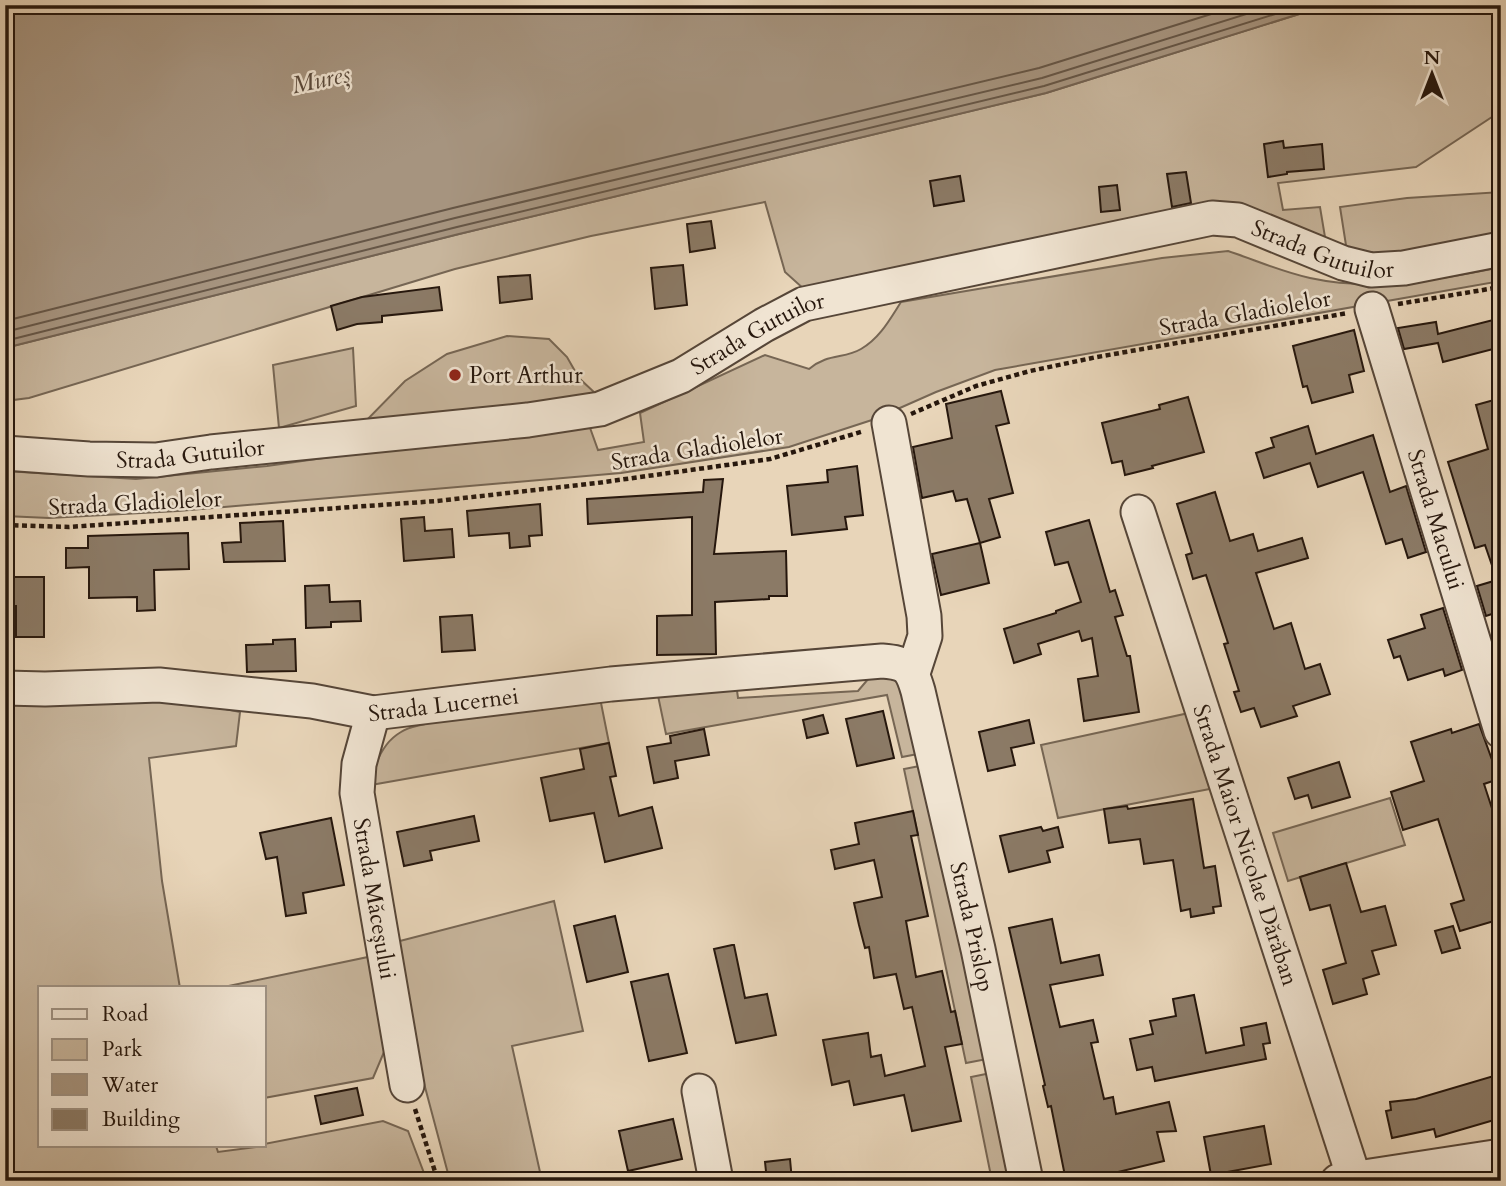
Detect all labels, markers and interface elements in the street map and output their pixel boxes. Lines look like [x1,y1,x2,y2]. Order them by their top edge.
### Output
north arrow [1398,38,1468,108]
text: N [1424,45,1441,71]
water label: Mureș [289,58,353,102]
street label: Strada Gutuilor [1247,212,1396,286]
street label: Strada Gladiolelor [1157,283,1334,343]
street label: Strada Gutuilor [684,284,828,382]
place label: Port Arthur [469,360,583,391]
marker: Port Arthur [447,367,463,383]
street label: Strada Gladiolelor [609,420,786,478]
street label: Strada Gutuilor [116,431,267,476]
street label: Strada Macului [1400,445,1472,593]
street label: Strada Gladiolelor [48,483,223,523]
street label: Strada Lucernei [366,680,520,729]
street label: Strada Maior Nicolae Dărăban [1186,700,1306,990]
street label: Strada Măceșului [346,815,404,982]
street label: Strada Prislop [943,859,1002,994]
legend [38,986,266,1148]
text: Road [102,1000,148,1029]
text: Park [102,1035,143,1064]
text: Water [101,1071,158,1100]
text: Building [102,1105,180,1134]

